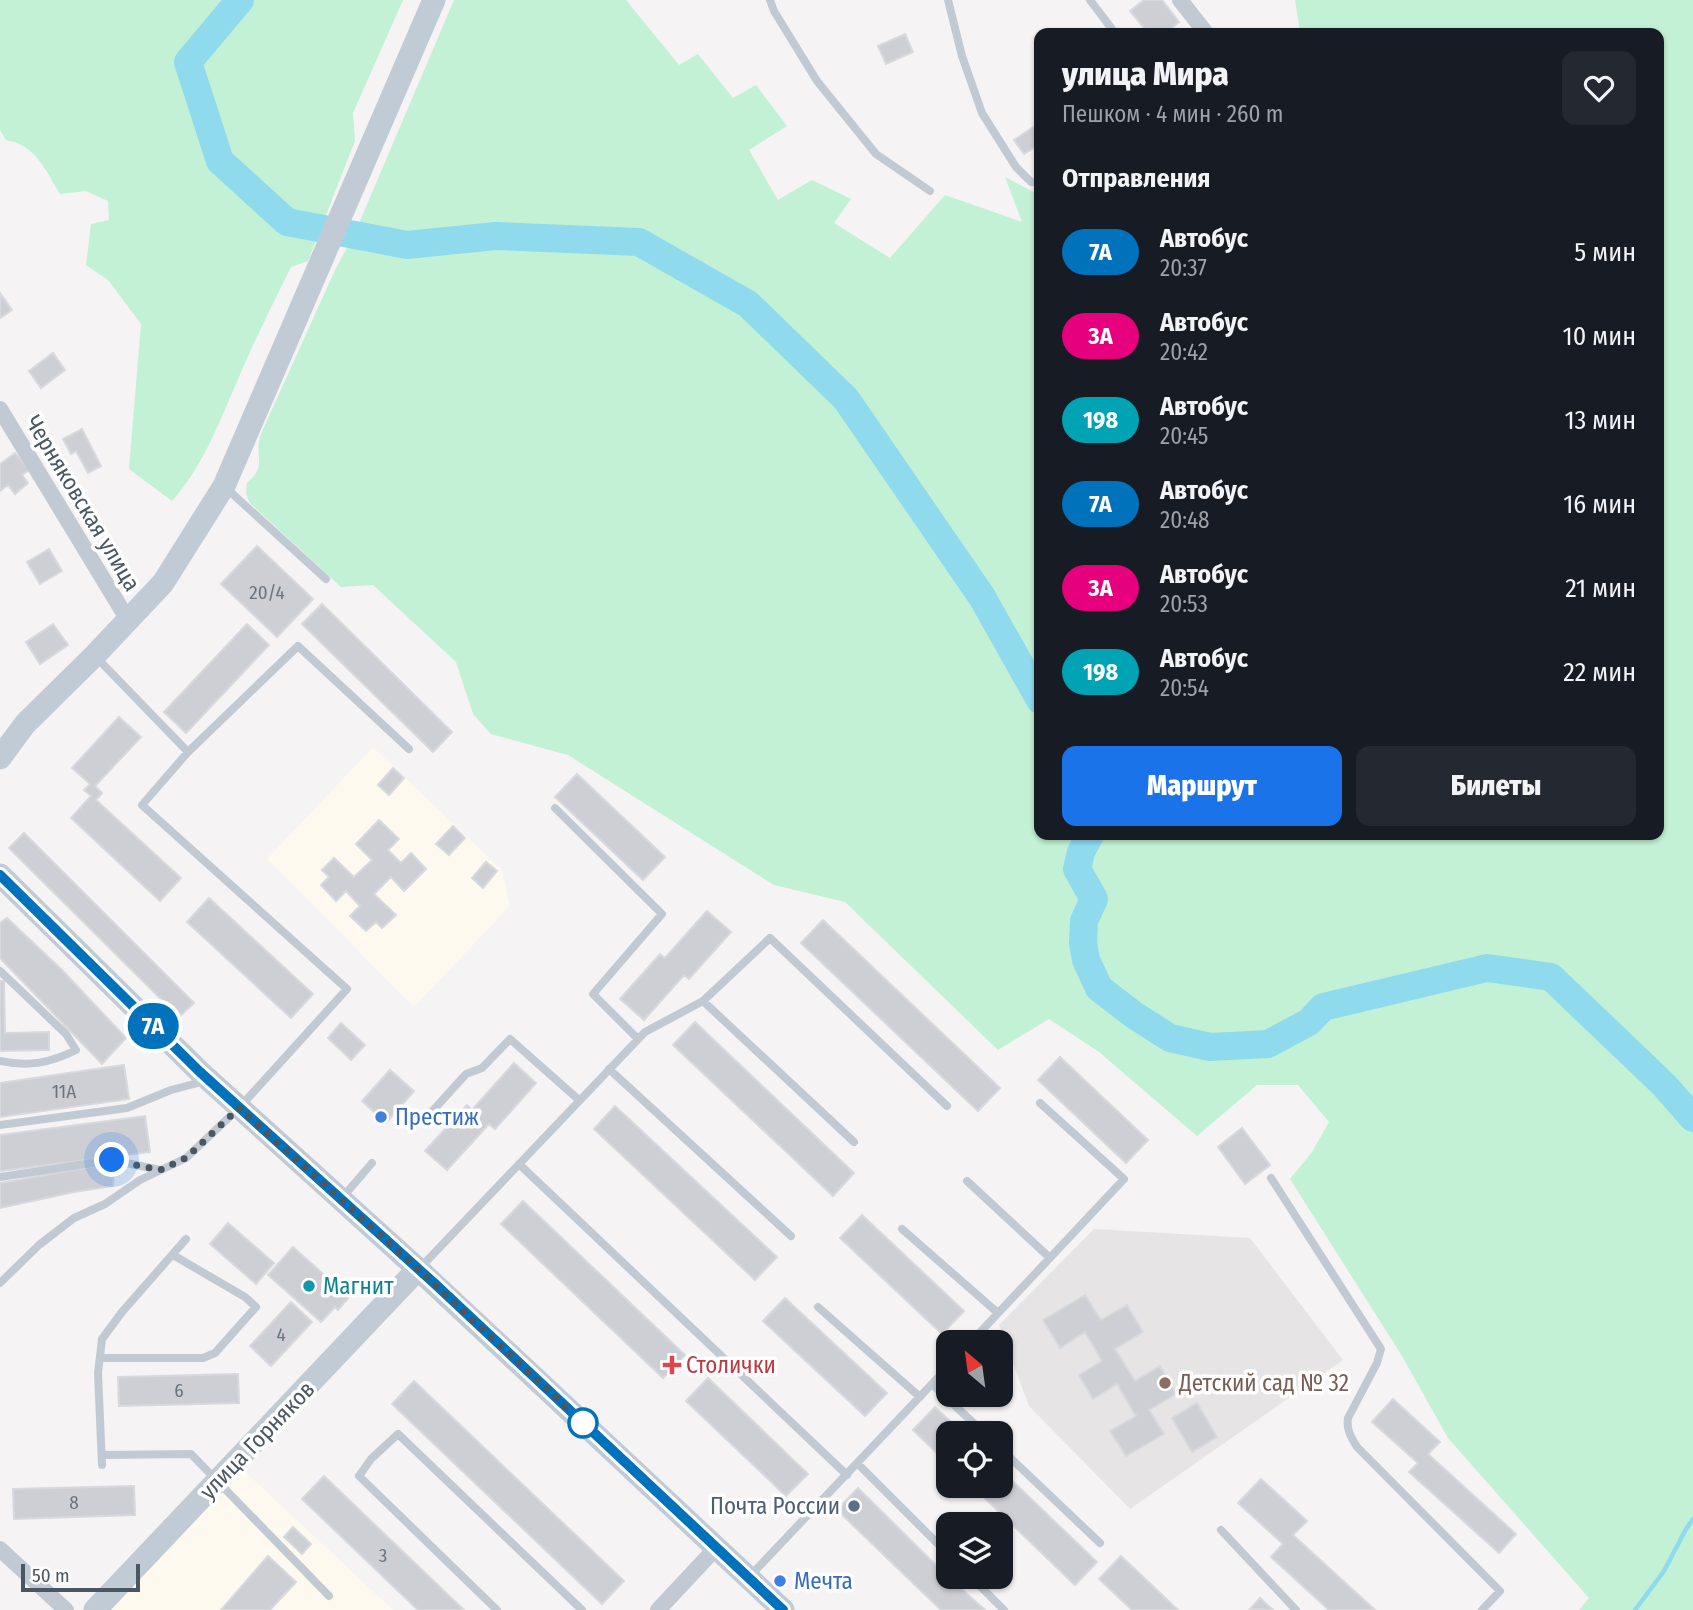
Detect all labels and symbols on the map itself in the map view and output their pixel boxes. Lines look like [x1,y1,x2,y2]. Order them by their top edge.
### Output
street label: Черняковская улица [19,410,147,596]
house number: 20/4 [249,581,285,604]
line badge: 7А [122,1003,184,1049]
house number: 11А [52,1080,76,1103]
place label: Престиж [395,1103,479,1131]
marker: Престиж [373,1109,389,1125]
your location [94,1142,129,1177]
place label: Магнит [323,1272,394,1300]
marker: Магнит [301,1278,317,1294]
house number: 4 [276,1323,286,1346]
north arrow [936,1330,1013,1407]
place label: Столички [686,1351,776,1379]
marker: Столички [664,1357,680,1373]
place label: Детский сад № 32 [1178,1369,1349,1397]
street label: улица Горняков [194,1375,320,1505]
marker: Детский сад № 32 [1157,1375,1173,1391]
house number: 6 [174,1379,184,1402]
unlabelled marker [568,1408,598,1438]
house number: 8 [69,1491,79,1514]
place label: Почта России [710,1492,840,1520]
marker: Почта России [846,1498,862,1514]
house number: 3 [379,1544,387,1567]
scale bar [21,1561,140,1593]
place label: Мечта [794,1567,853,1595]
marker: Мечта [772,1573,788,1589]

